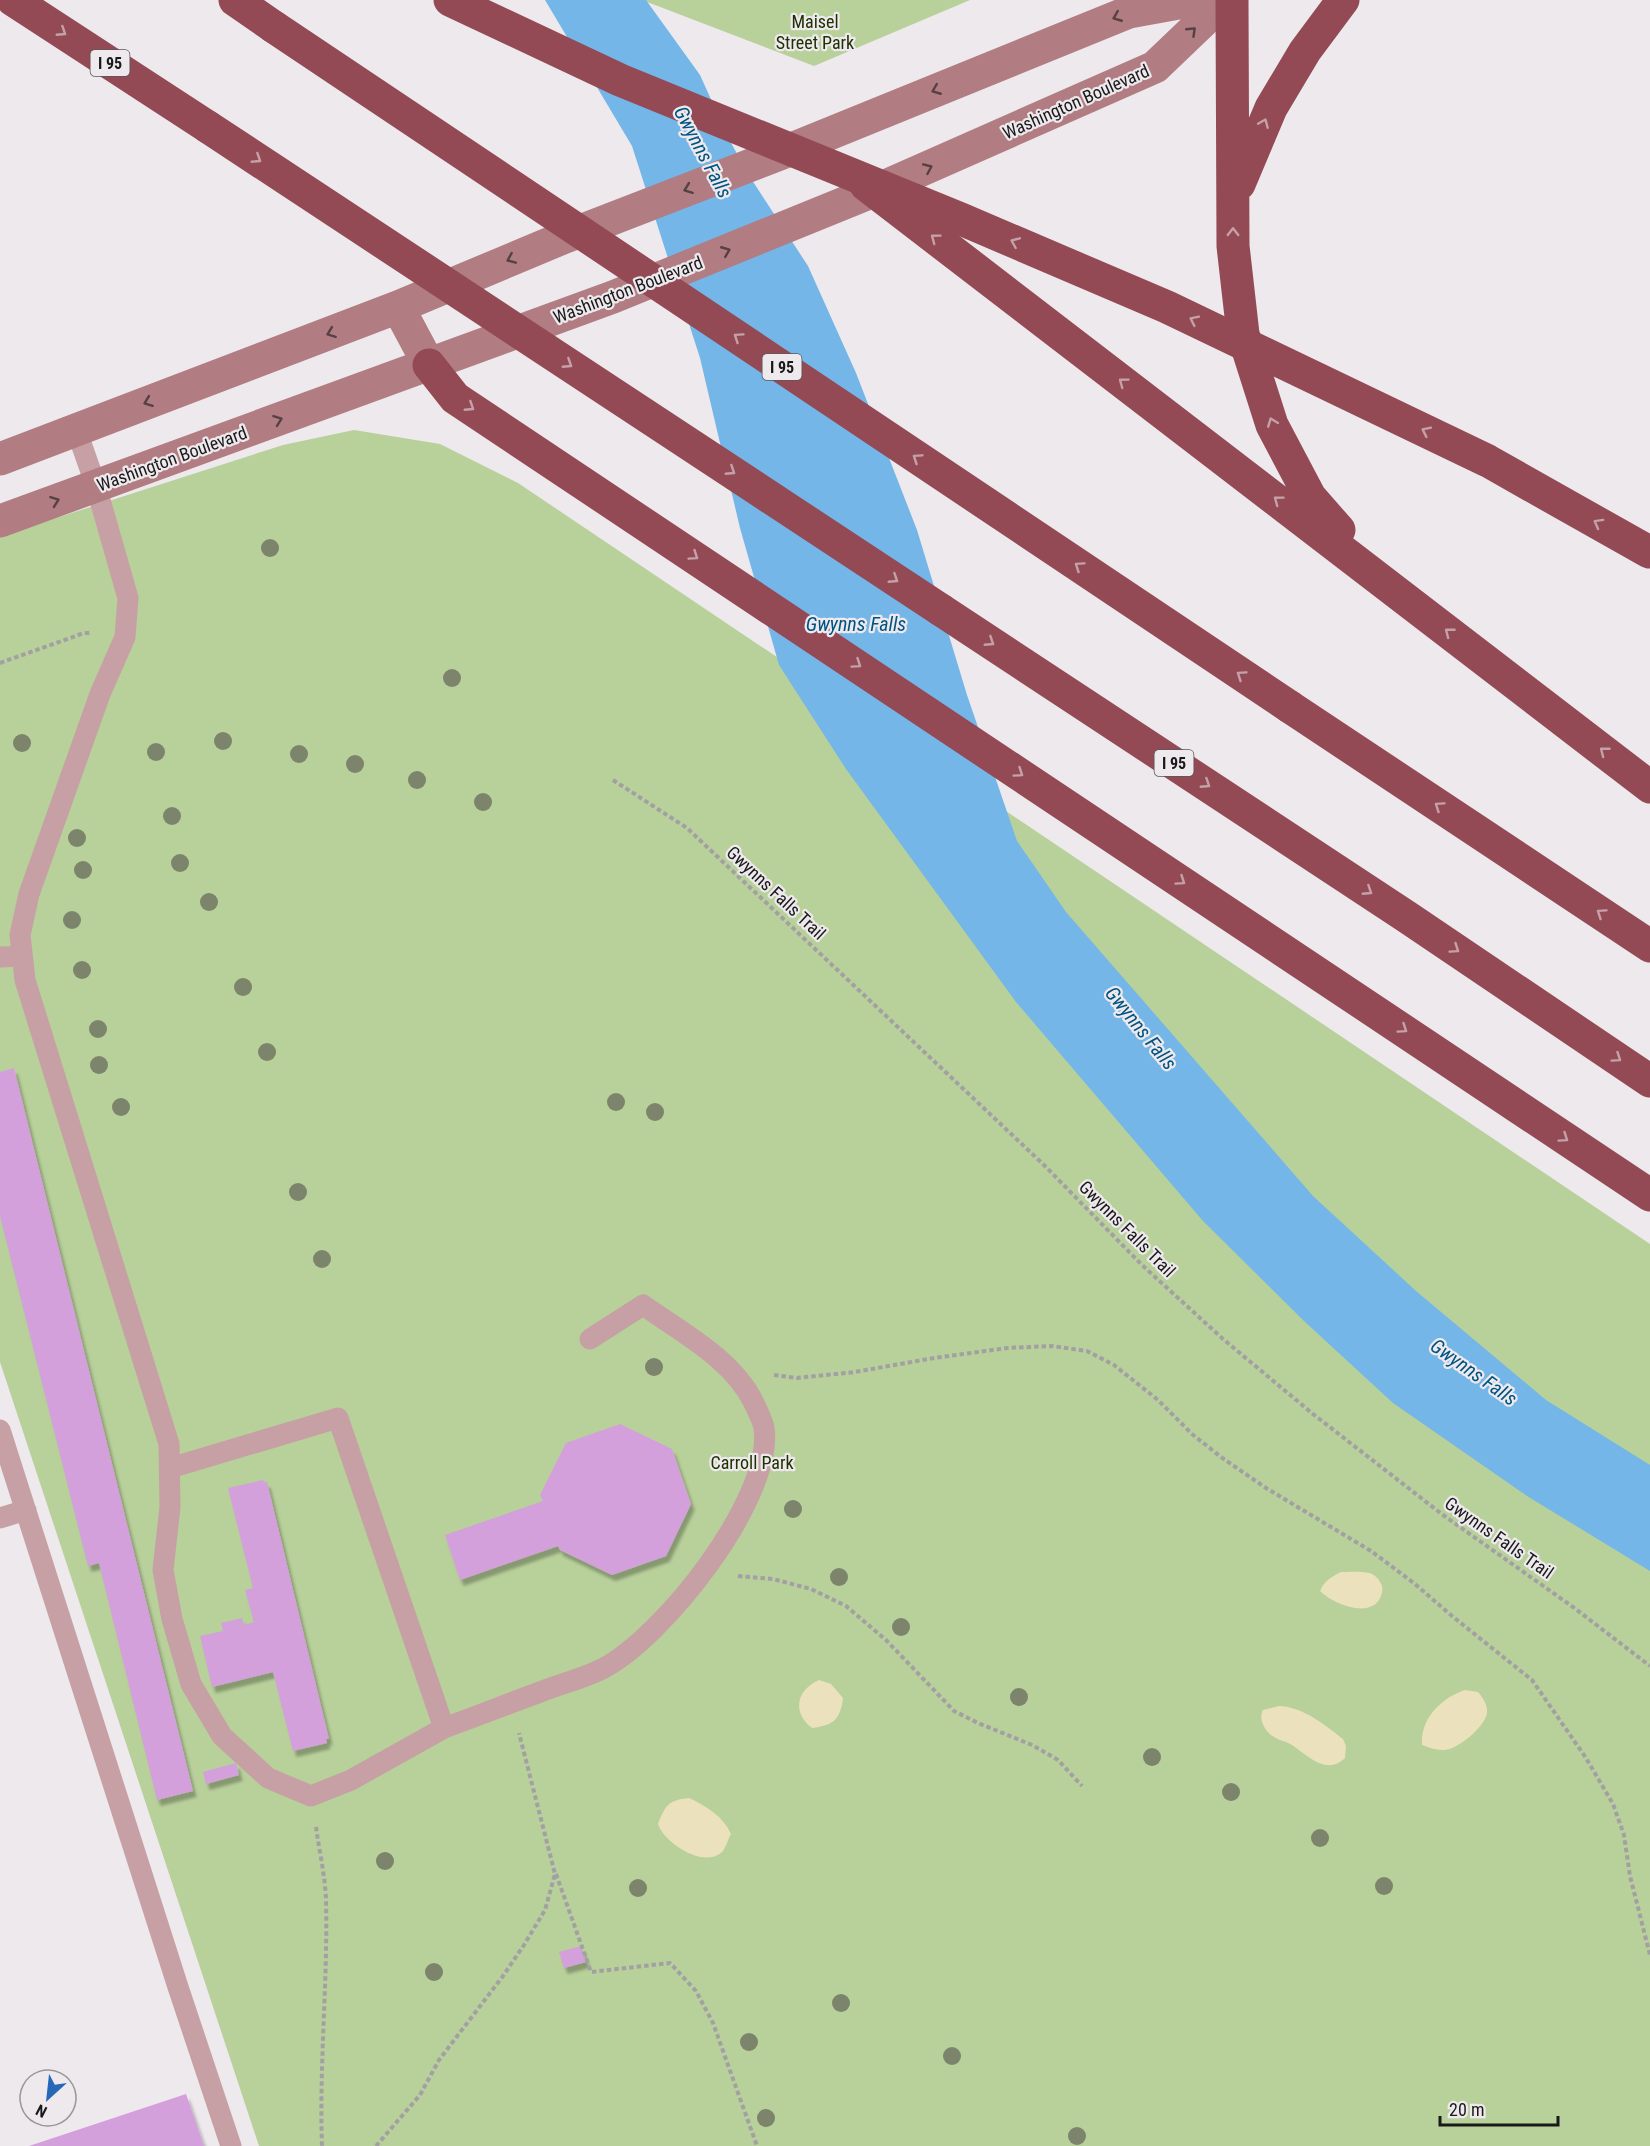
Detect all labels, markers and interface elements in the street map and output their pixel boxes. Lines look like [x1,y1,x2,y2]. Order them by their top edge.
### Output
one-way arrow [1112,10,1123,22]
park label: Maisel Street Park [776,11,854,53]
one-way arrow [55,25,66,36]
one-way arrow [1185,28,1196,39]
road number: I 95 [90,50,130,76]
street label: Washington Boulevard [999,60,1152,143]
one-way arrow [932,83,943,95]
water label: Gwynns Falls [669,102,737,202]
one-way arrow [1257,118,1269,129]
one-way arrow [250,152,261,163]
one-way arrow [921,163,932,175]
one-way arrow [684,182,694,195]
one-way arrow [1227,227,1239,236]
one-way arrow [930,234,941,245]
one-way arrow [1010,237,1021,249]
one-way arrow [719,246,730,258]
street label: Washington Boulevard [550,251,705,328]
one-way arrow [507,252,518,264]
one-way arrow [1189,315,1200,327]
one-way arrow [326,326,337,338]
one-way arrow [734,333,745,344]
road number: I 95 [762,354,802,380]
one-way arrow [561,357,572,368]
one-way arrow [1118,378,1129,389]
one-way arrow [144,394,154,407]
one-way arrow [463,400,474,411]
one-way arrow [272,415,283,428]
one-way arrow [1266,417,1279,427]
street label: Washington Boulevard [94,422,250,495]
one-way arrow [1422,427,1433,439]
one-way arrow [913,454,924,465]
one-way arrow [724,464,735,475]
one-way arrow [49,496,60,508]
one-way arrow [1273,497,1284,508]
one-way arrow [1594,519,1605,530]
one-way arrow [688,549,699,560]
one-way arrow [1075,562,1086,573]
one-way arrow [887,571,898,582]
water label: Gwynns Falls [806,612,906,636]
one-way arrow [1445,628,1456,639]
one-way arrow [983,635,994,646]
one-way arrow [850,657,861,668]
one-way arrow [1237,671,1248,682]
one-way arrow [1599,747,1610,758]
road number: I 95 [1154,750,1194,776]
one-way arrow [1013,765,1023,777]
one-way arrow [1199,777,1210,788]
one-way arrow [1434,802,1445,813]
street label: Gwynns Falls Trail [723,841,830,944]
one-way arrow [1174,874,1185,885]
one-way arrow [1362,884,1373,895]
one-way arrow [1597,909,1607,921]
one-way arrow [1448,942,1459,953]
water label: Gwynns Falls [1100,981,1182,1075]
one-way arrow [1396,1022,1407,1033]
one-way arrow [1610,1051,1621,1062]
one-way arrow [1557,1131,1568,1142]
street label: Gwynns Falls Trail [1075,1176,1180,1281]
water label: Gwynns Falls [1426,1333,1522,1411]
park label: Carroll Park [710,1452,794,1473]
street label: Gwynns Falls Trail [1441,1492,1558,1583]
north arrow [18,2068,78,2128]
scale bar [1440,2089,1558,2127]
text: 20 m [1449,2099,1484,2120]
text: N [33,2100,50,2122]

